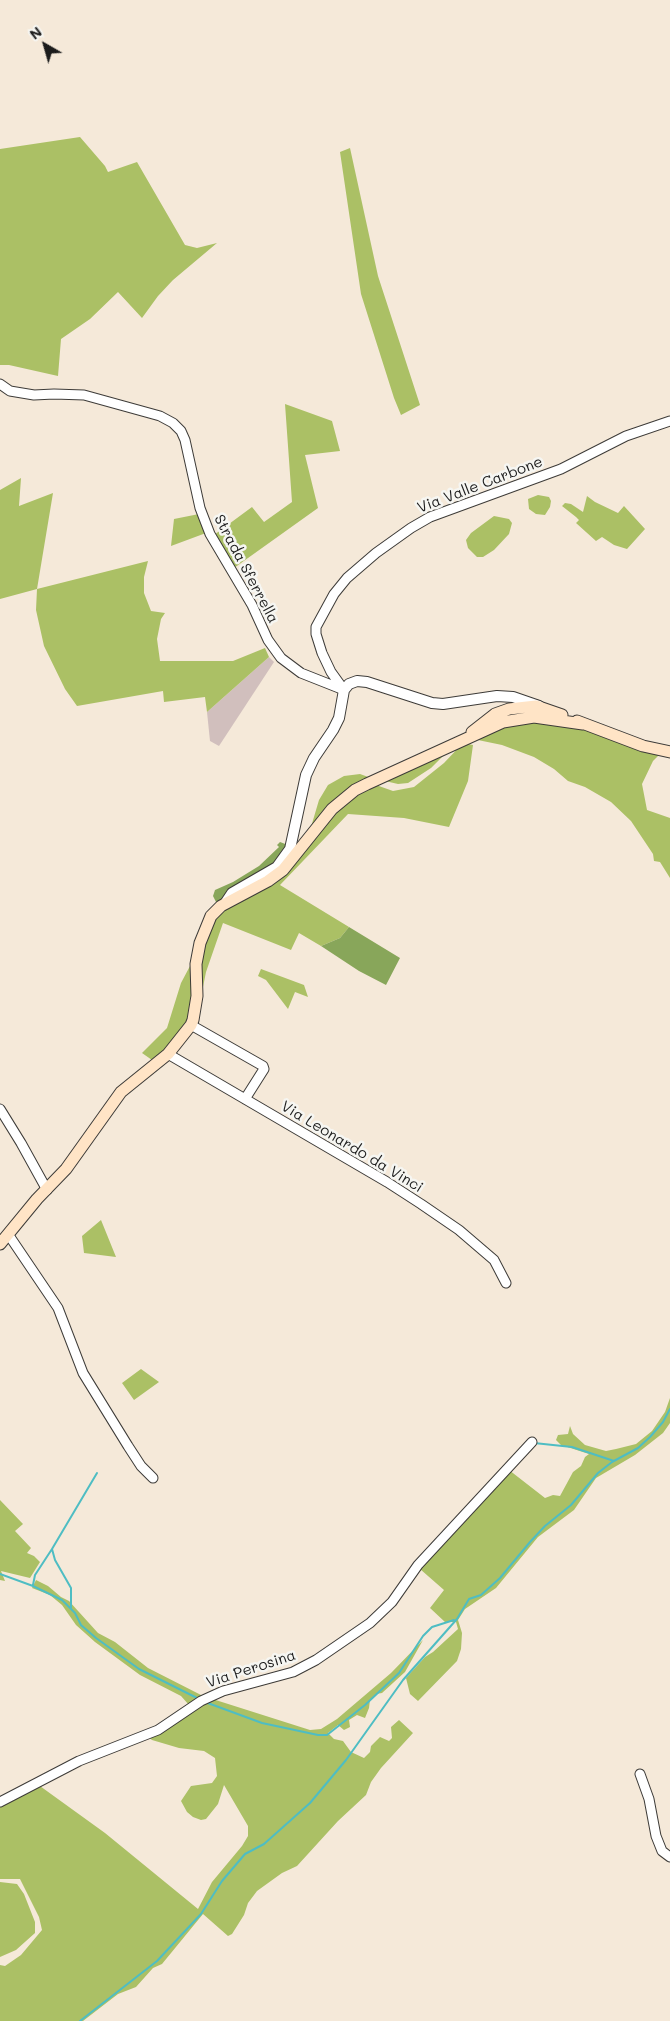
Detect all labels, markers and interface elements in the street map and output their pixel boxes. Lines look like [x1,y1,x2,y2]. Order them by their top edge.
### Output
north arrow [20,20,70,70]
text: N [25,22,45,44]
street label: Via Valle Carbone [415,453,545,517]
street label: Strada Sferrella [210,512,282,626]
street label: Via Leonardo da Vinci [278,1097,426,1197]
street label: Via Perosina [204,1646,298,1692]

